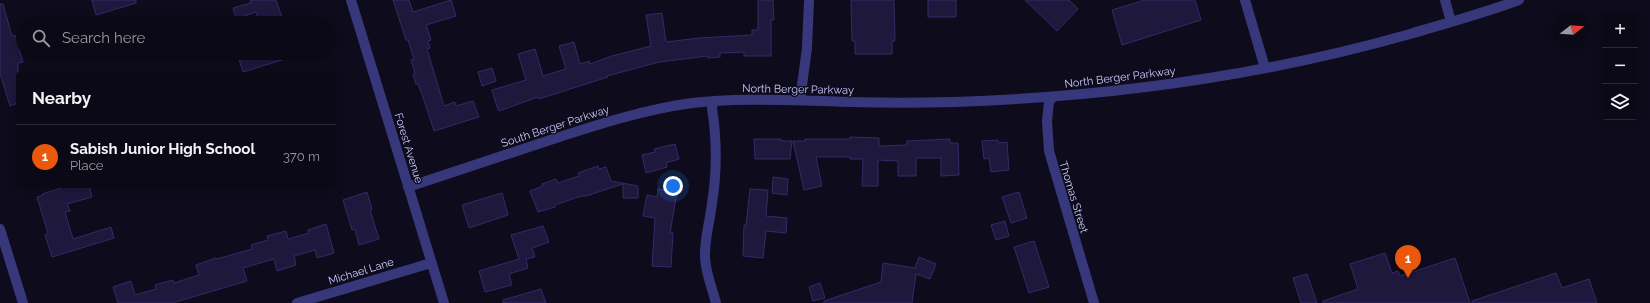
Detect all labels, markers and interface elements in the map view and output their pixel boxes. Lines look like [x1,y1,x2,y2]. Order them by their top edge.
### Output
north arrow [1554,12,1590,48]
map controls [1602,12,1638,120]
button: + [1602,12,1638,48]
search box [16,16,336,60]
icon: search [30,27,52,49]
text: Search here [62,29,145,47]
button: − [1602,48,1638,84]
street label: North Berger Parkway [1064,64,1176,91]
street label: North Berger Parkway [742,82,854,97]
button: layers [1602,84,1638,120]
text: Nearby [32,88,91,108]
street label: South Berger Parkway [499,103,611,150]
street label: Forest Avenue [392,111,426,185]
text: Sabish Junior High School [70,140,255,158]
text: 1 [42,149,48,164]
text: 370 m [283,149,320,164]
text: Place [70,158,103,173]
street label: Thomas Street [1056,160,1091,235]
your location [663,176,683,196]
pin: 1 [1395,245,1421,278]
street label: Michael Lane [327,255,396,288]

